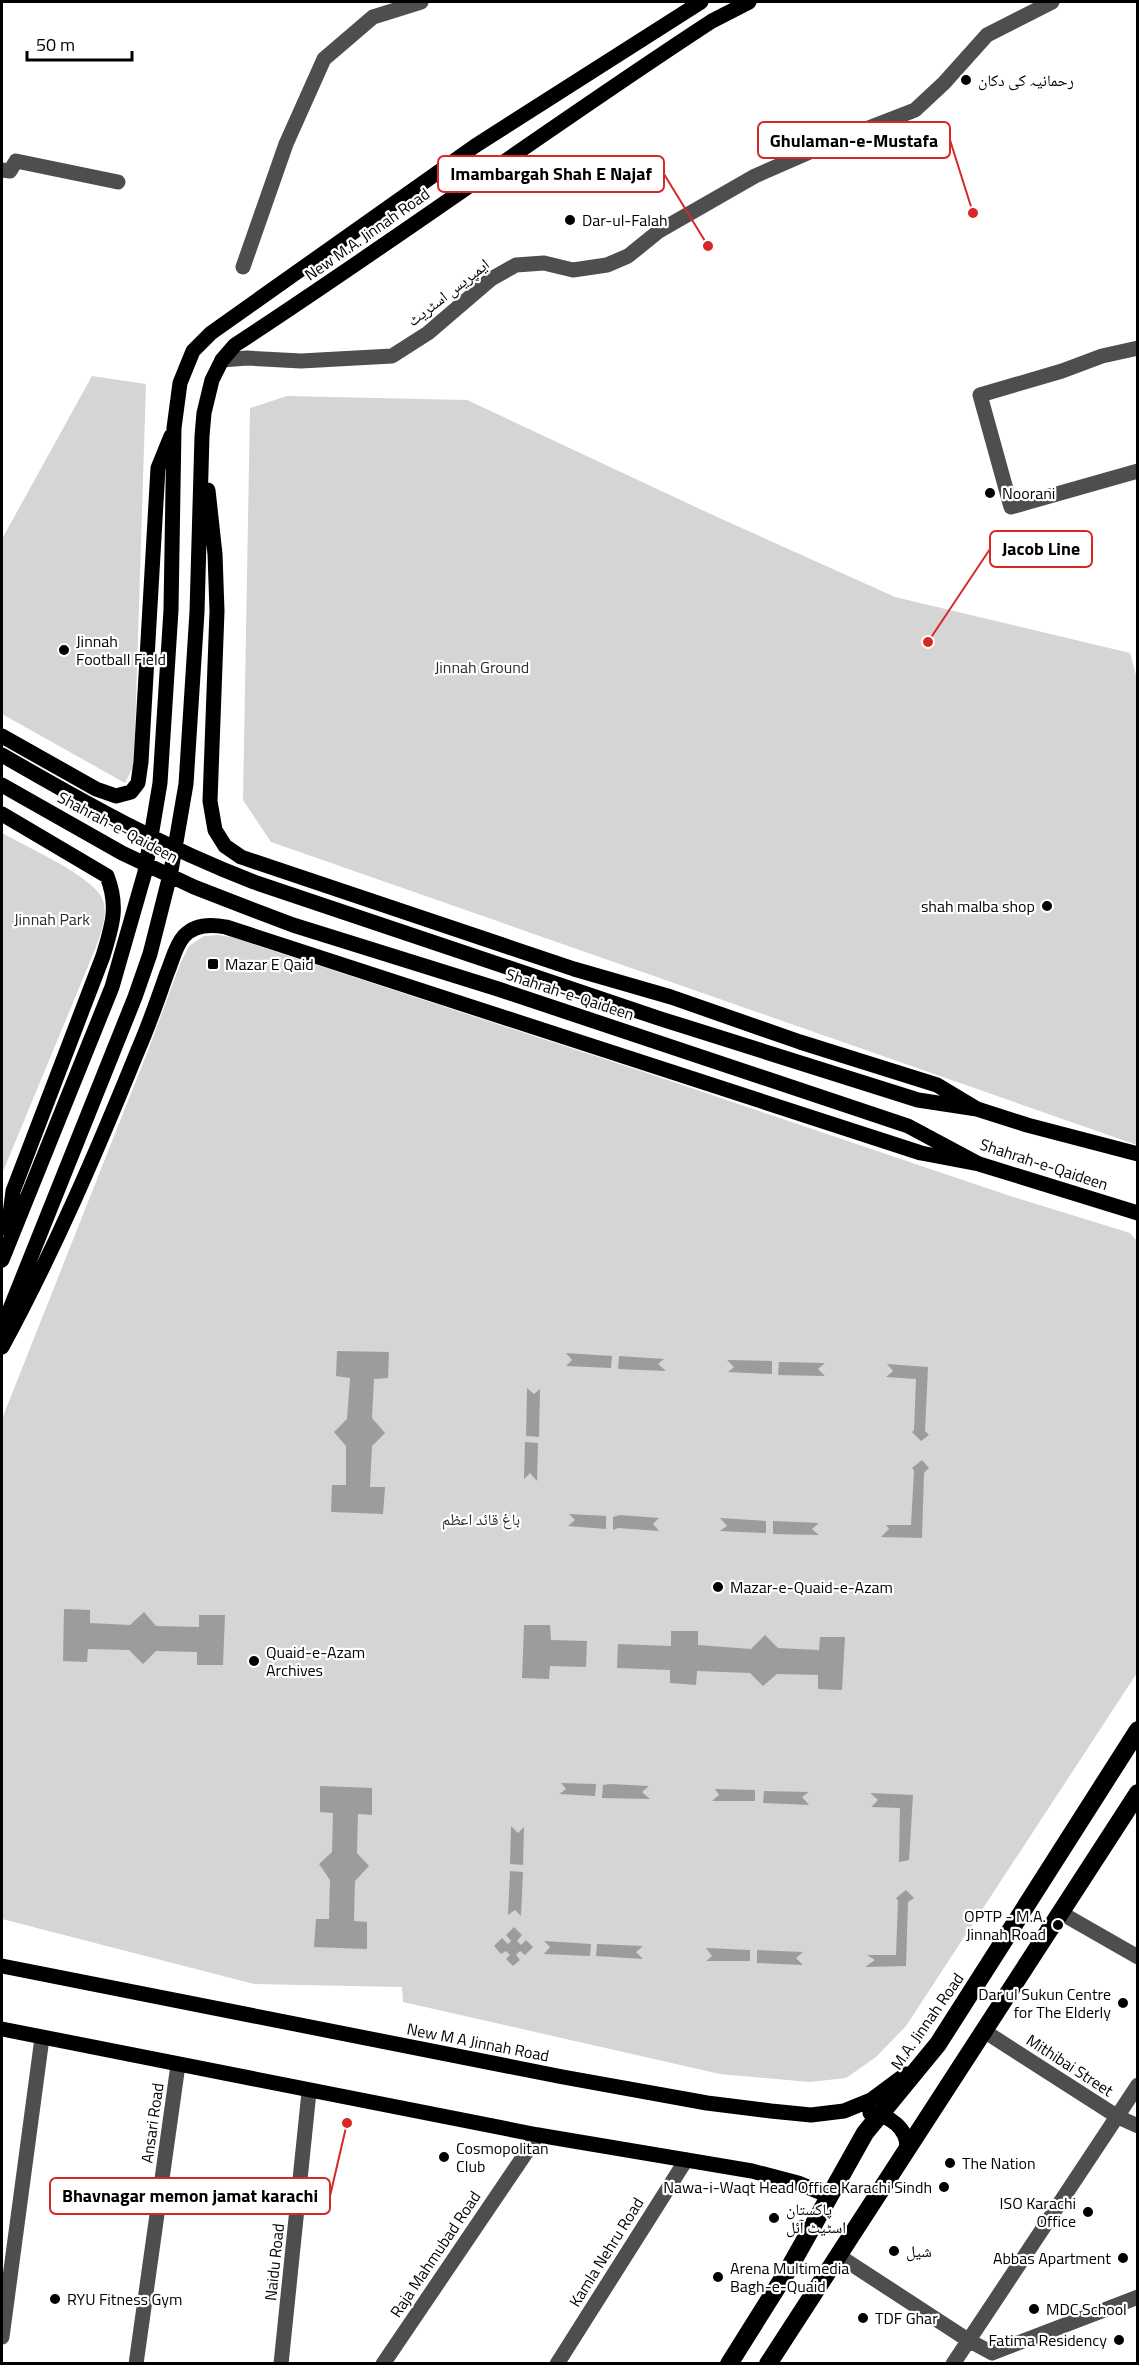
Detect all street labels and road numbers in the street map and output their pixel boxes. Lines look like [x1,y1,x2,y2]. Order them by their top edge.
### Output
street label: New M.A. Jinnah Road [300,182,434,286]
street label: ایمپریس اسٹریٹ [402,252,494,332]
street label: Shahrah-e-Qaideen [53,785,183,869]
street label: Shahrah-e-Qaideen [503,962,637,1026]
street label: Shahrah-e-Qaideen [977,1132,1111,1196]
street label: M.A. Jinnah Road [885,1968,969,2074]
street label: New M A Jinnah Road [405,2016,551,2068]
street label: Mithibai Street [1022,2028,1119,2102]
street label: Ansari Road [134,2081,170,2165]
street label: Raja Mahmubad Road [384,2186,486,2322]
street label: Kamla Nehru Road [563,2192,649,2312]
street label: Naidu Road [258,2222,290,2302]

